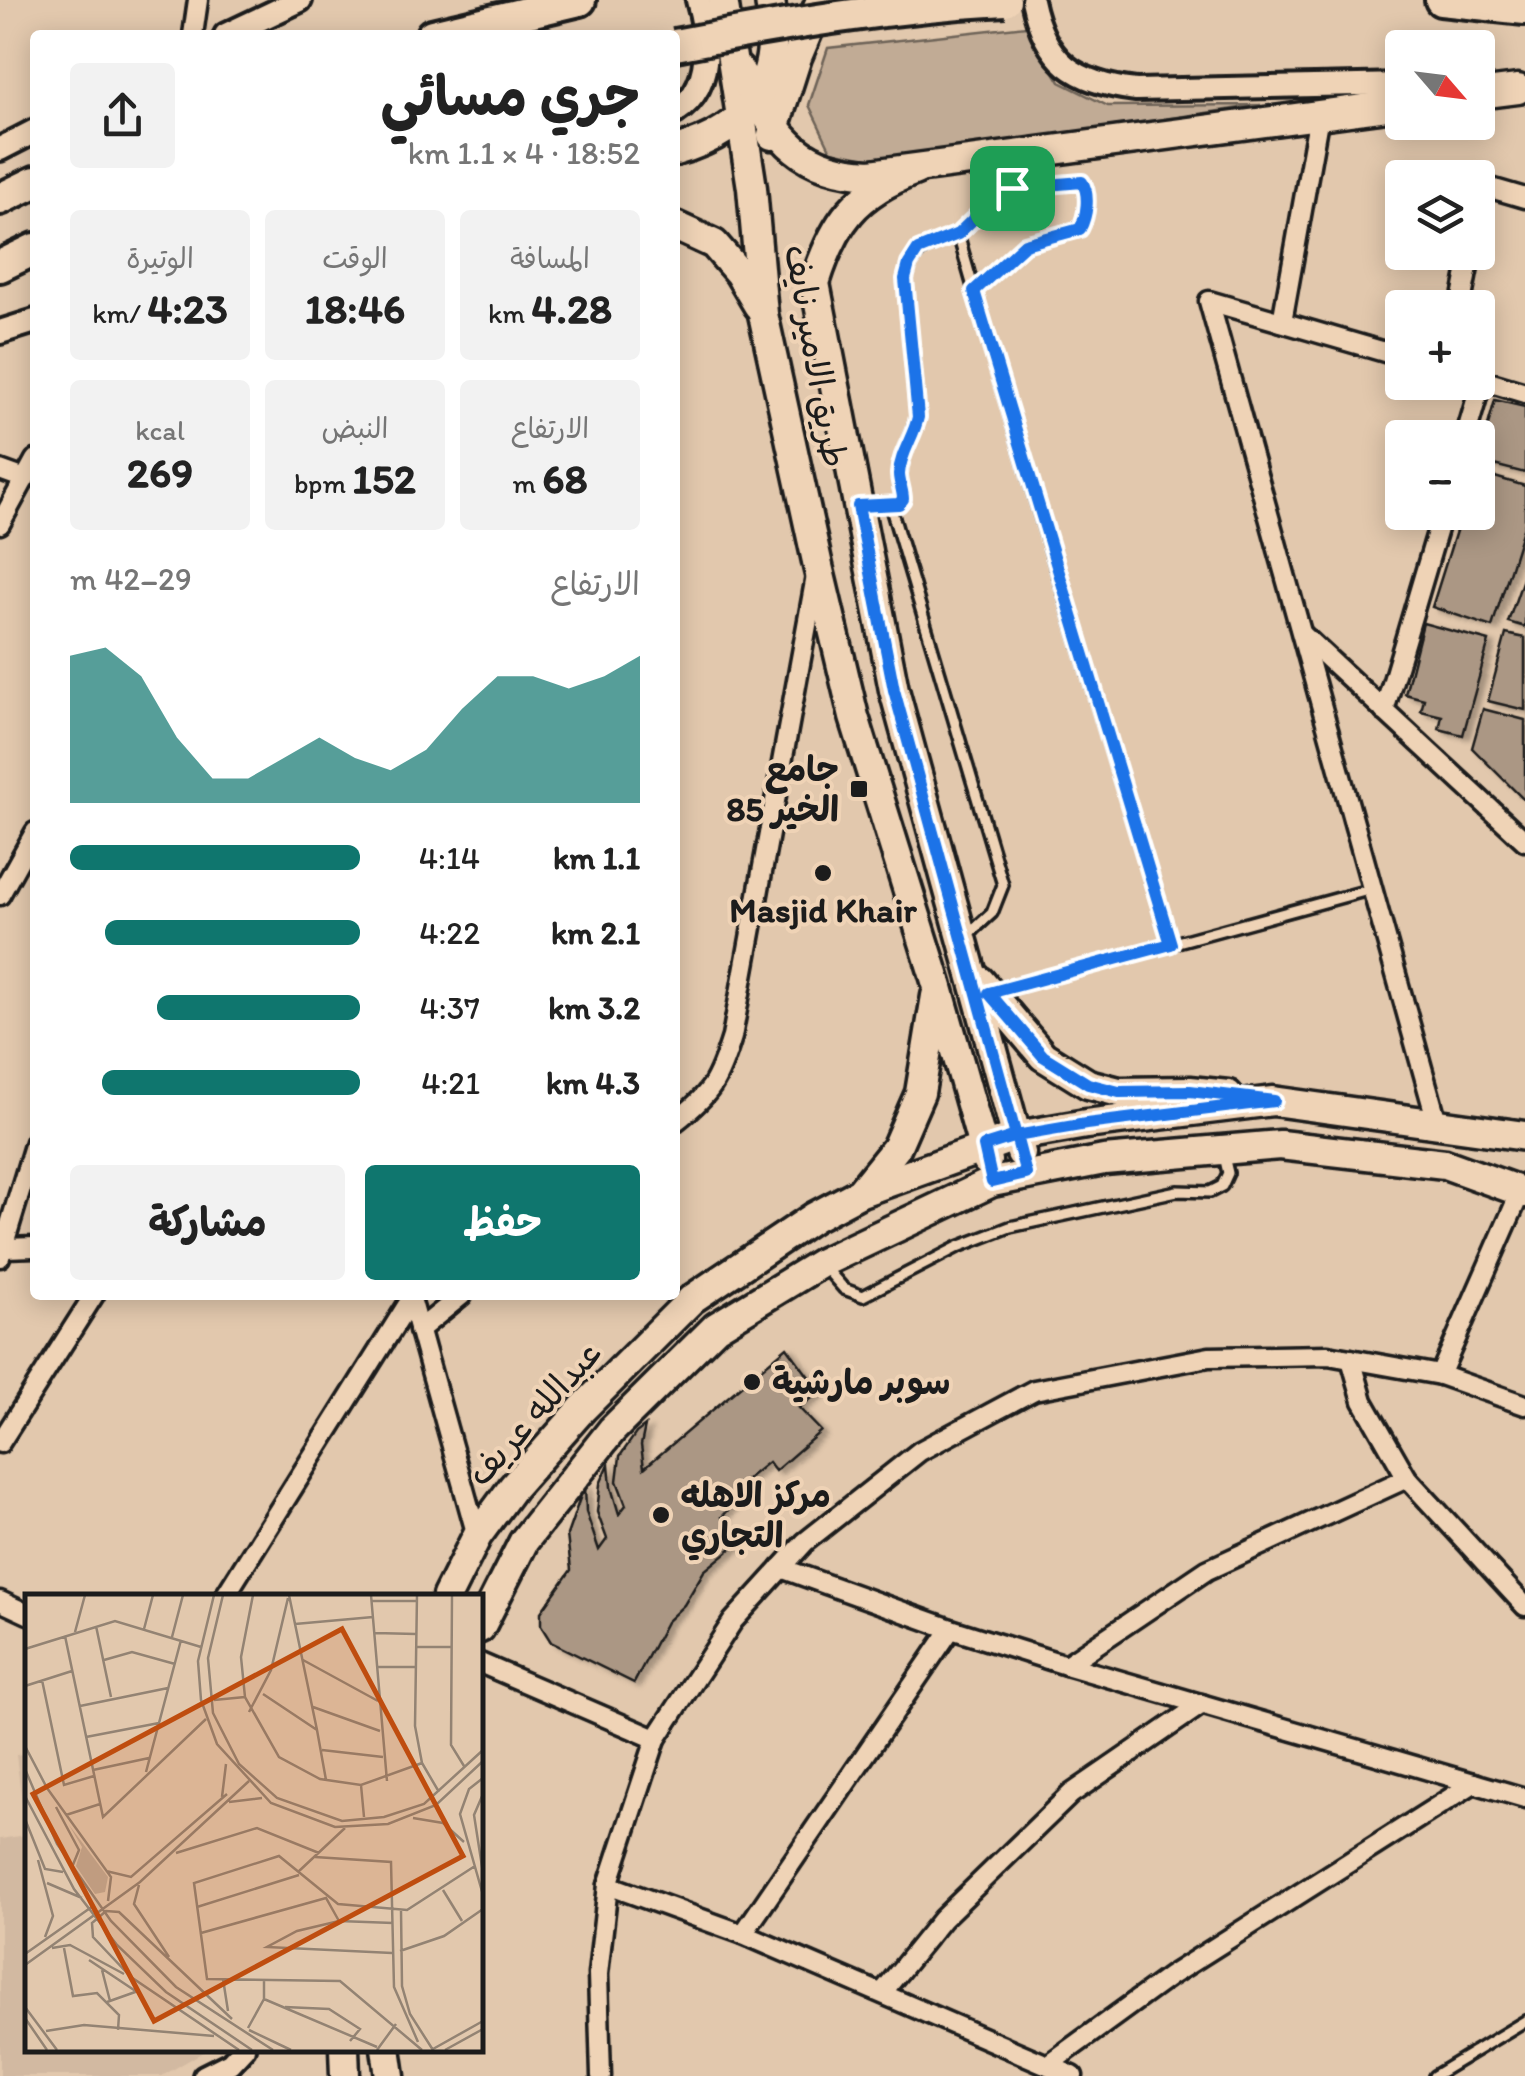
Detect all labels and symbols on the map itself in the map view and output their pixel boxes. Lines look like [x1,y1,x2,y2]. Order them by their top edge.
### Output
north arrow [1385,30,1495,140]
pin [970,146,1055,231]
street label: طريق الامير نايف [776,241,856,471]
place label: جامع الخير 85 [726,748,839,830]
marker: جامع الخير 85 [848,778,870,800]
marker: Masjid Khair [812,862,834,884]
place label: Masjid Khair [729,889,917,931]
street label: عبدالله عريف [458,1332,610,1494]
place label: سوبر مارشية [772,1361,951,1404]
marker: سوبر مارشية [741,1371,763,1393]
place label: مركز الاهله التجاري [681,1474,831,1561]
marker: مركز الاهله التجاري [650,1504,672,1526]
inset map [25,1594,482,2051]

